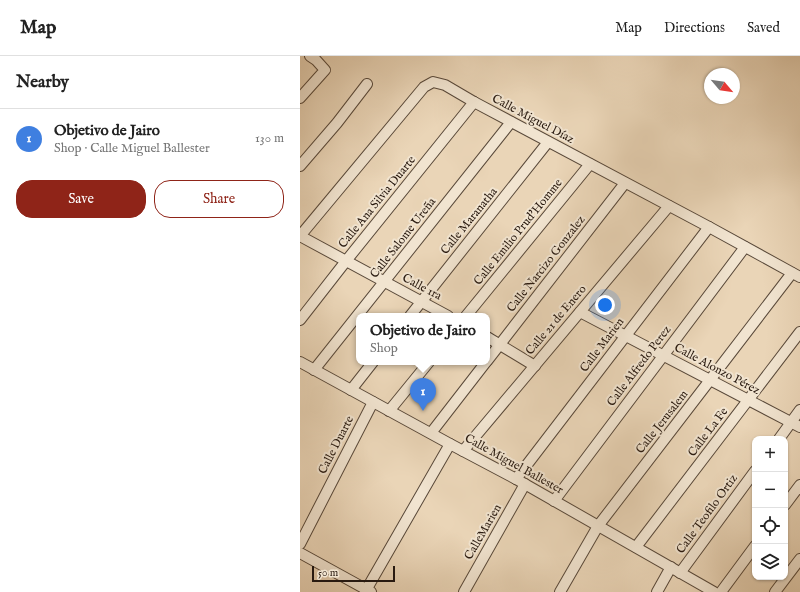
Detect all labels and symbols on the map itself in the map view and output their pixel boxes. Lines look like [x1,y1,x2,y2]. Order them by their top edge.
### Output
north arrow [704,68,740,104]
street label: Calle Miguel Díaz [489,91,577,147]
street label: Calle Ana Silvia Duarte [335,152,419,251]
street label: Calle Emilio Prud'Homme [470,175,566,288]
street label: Calle Maranatha [437,184,501,257]
street label: Calle Salome Ureña [367,194,440,281]
street label: Calle Narcizo Gonzalez [504,212,589,315]
street label: Calle 1ra [400,270,445,304]
street label: Calle 21 de Enero [522,282,590,358]
your location [595,295,615,315]
street label: Calle Marien [577,314,628,375]
street label: Calle Alfredo Perez [604,322,675,409]
street label: Calle Alonzo Pérez [672,340,763,398]
pin: 1 [410,378,436,411]
street label: Calle Jerusalem [633,387,692,457]
street label: Calle La Fe [685,404,732,460]
street label: Calle Duarte [315,413,357,477]
street label: Calle Miguel Ballester [462,431,566,498]
street label: Calle Teofilo Ortiz [673,471,741,557]
street label: CalleMarien [461,501,505,562]
scale bar [312,564,395,583]

